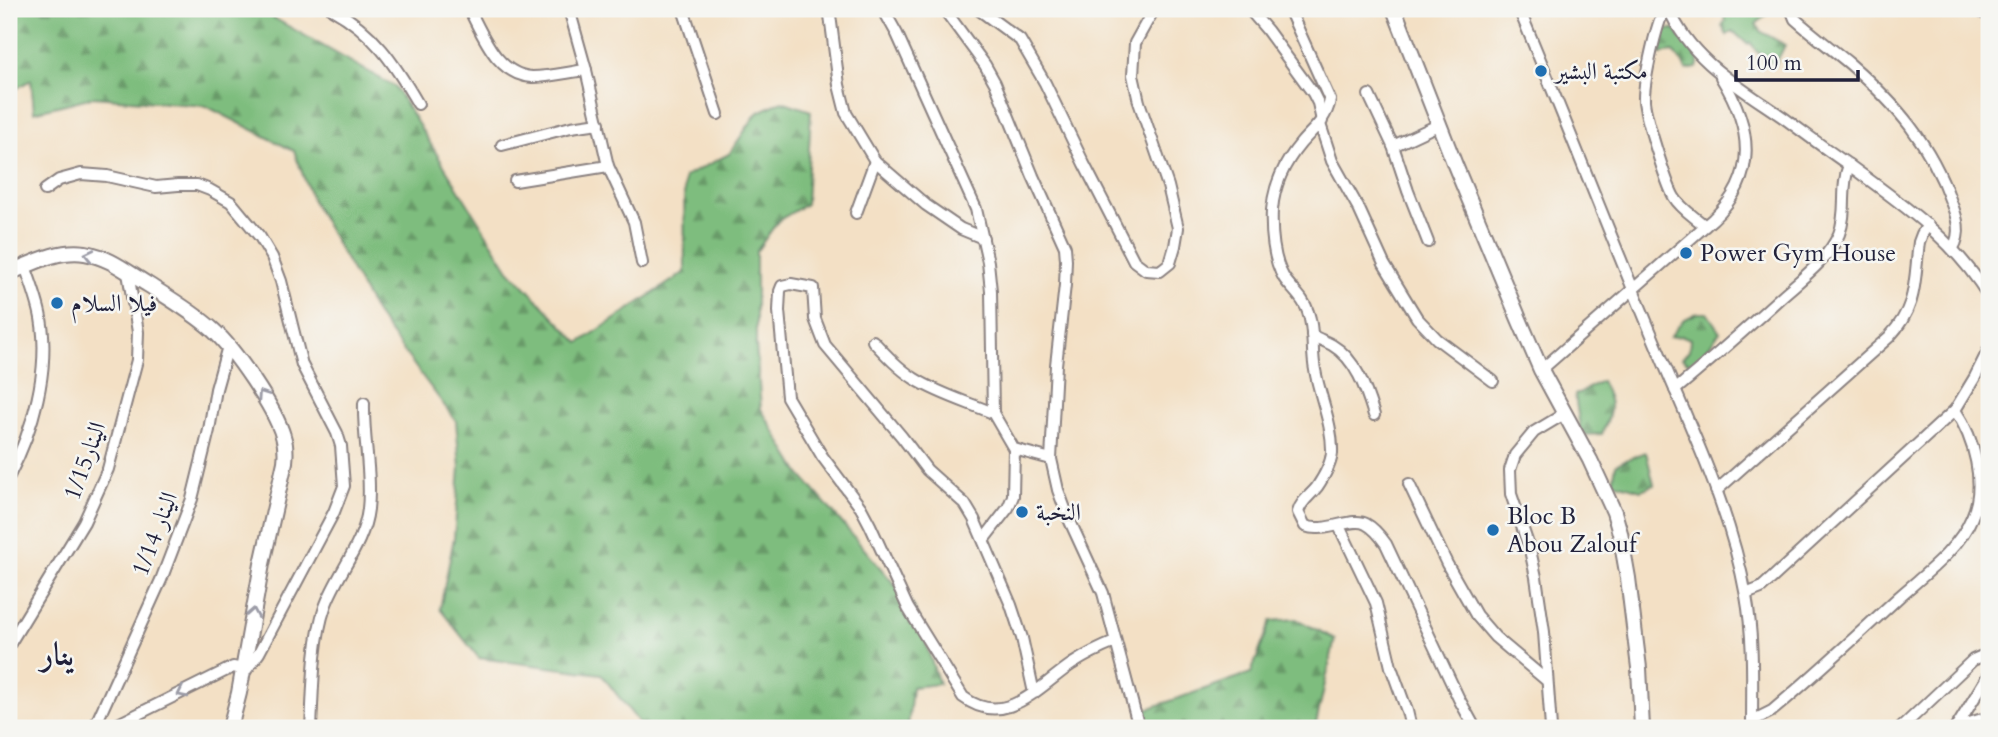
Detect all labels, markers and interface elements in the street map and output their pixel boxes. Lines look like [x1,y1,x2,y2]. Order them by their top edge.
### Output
scale bar [1736,38,1858,82]
text: 100 m [1746,49,1802,78]
place label: مكتبة البشير [1552,55,1648,88]
marker: مكتبة البشير [1533,63,1549,79]
place label: Power Gym House [1700,237,1896,270]
marker: Power Gym House [1678,245,1694,261]
one-way arrow [83,249,95,263]
place label: فيلا السلام [71,287,157,324]
marker: فيلا السلام [49,295,65,311]
one-way arrow [258,390,270,403]
street label: الينار1/15 [56,417,114,505]
street label: الينار 1/14 [124,487,186,581]
place label: النخبة [1036,496,1081,529]
place label: Bloc B Abou Zalouf [1507,500,1640,561]
marker: النخبة [1014,504,1030,520]
marker: Bloc B Abou Zalouf [1485,522,1501,538]
one-way arrow [245,607,260,619]
district label: ينار [38,633,75,677]
one-way arrow [177,684,189,698]

